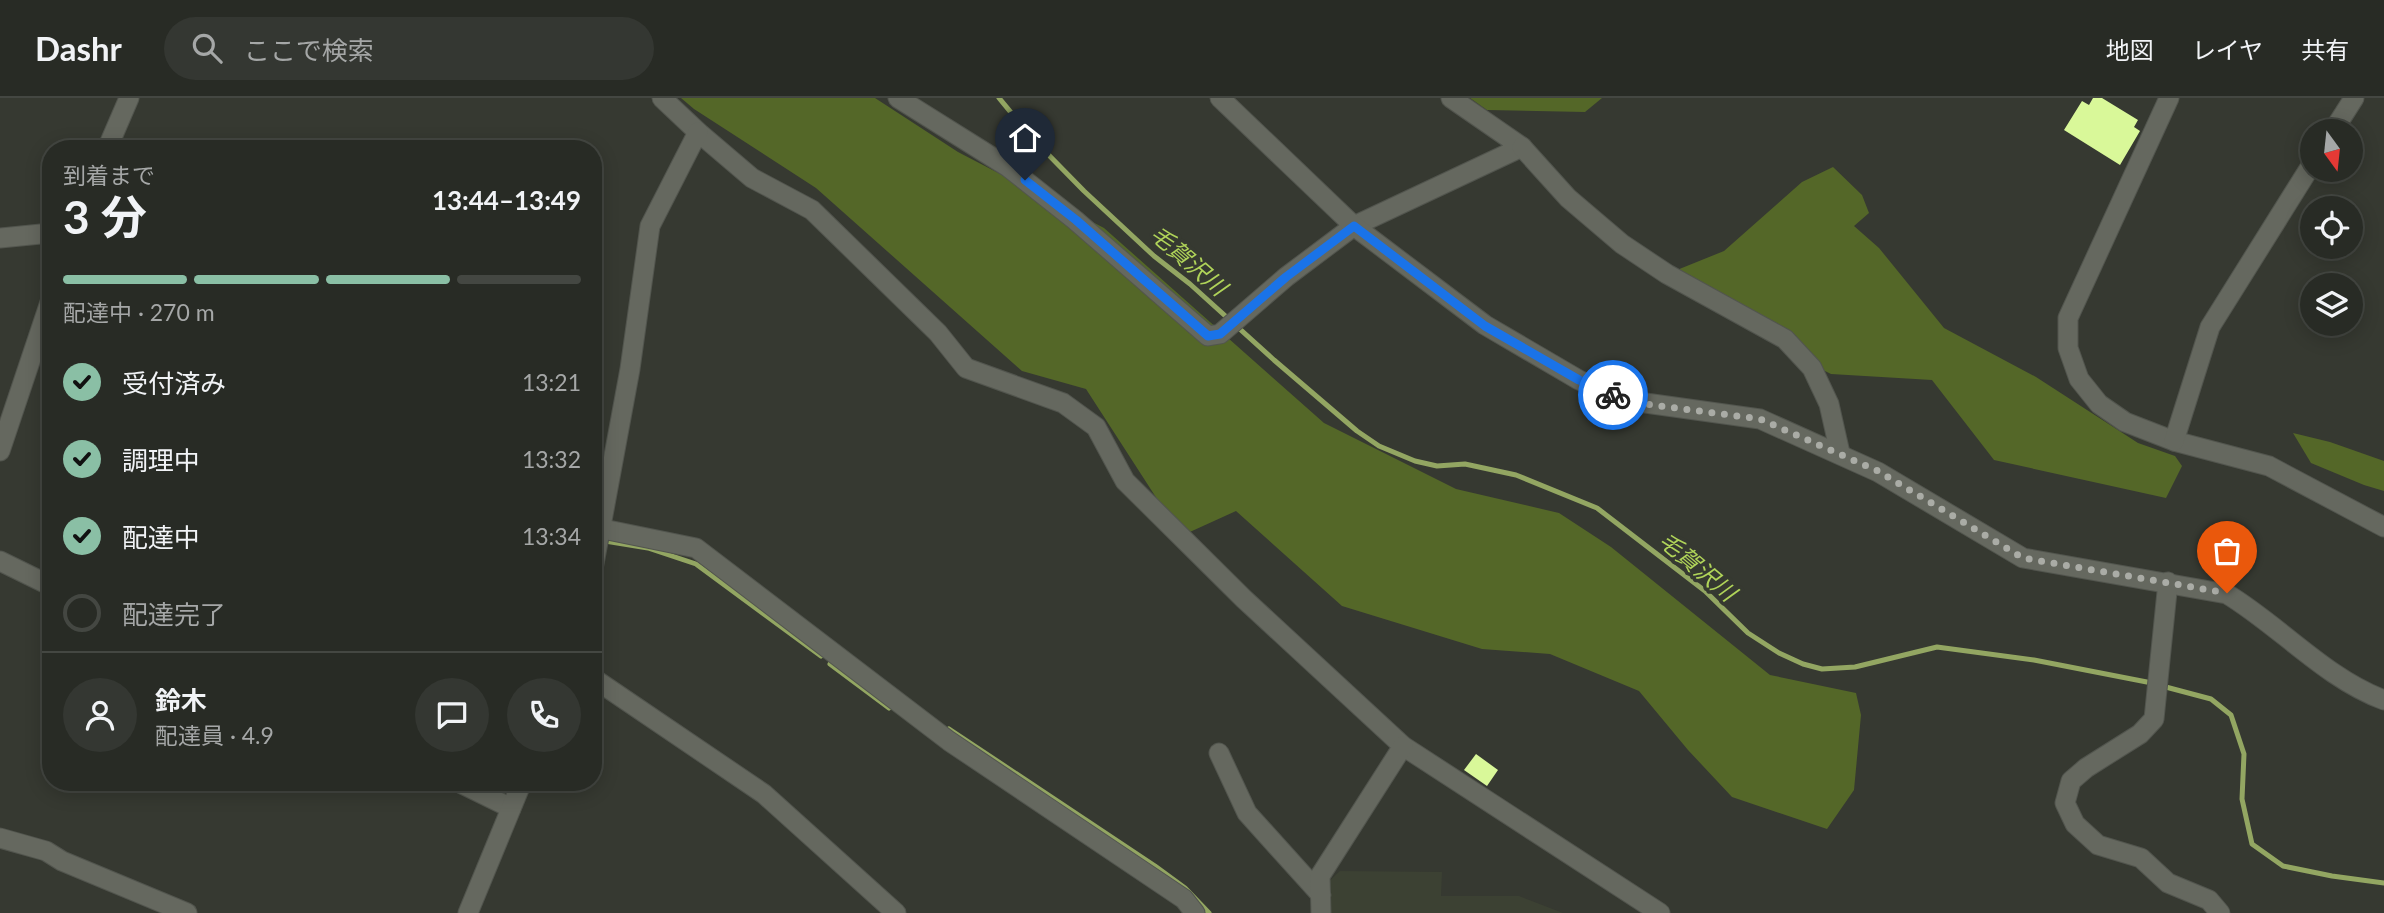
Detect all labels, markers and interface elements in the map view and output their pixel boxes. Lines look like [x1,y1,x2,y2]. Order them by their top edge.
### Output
search box [164,17,654,80]
text: Dashr [35,28,122,68]
icon: search [188,29,226,67]
text: ここで検索 [244,34,374,66]
text: 地図 [2106,35,2154,64]
text: レイヤ [2192,35,2263,64]
text: 共有 [2301,35,2349,64]
pin [995,108,1055,180]
icon: home [1006,119,1044,157]
north arrow [2300,119,2362,182]
map controls [2300,119,2363,336]
text: 到着まで [63,161,155,189]
text: 13:44–13:49 [432,184,581,216]
text: 3 分 [63,189,147,244]
button: locate [2300,196,2363,259]
water label: 毛賀沢川 [1145,219,1235,303]
button: layers [2300,273,2363,336]
text: 配達中 · 270 m [63,298,215,326]
courier [1578,360,1648,430]
icon: check [63,363,101,401]
text: 受付済み [122,367,226,399]
text: 13:21 [522,368,581,396]
icon: bike [1594,376,1632,414]
icon: check [63,440,101,478]
text: 調理中 [122,444,200,476]
text: 13:32 [522,445,581,473]
icon: check [63,517,101,555]
text: 配達中 [122,521,200,553]
pin [2197,521,2257,593]
text: 13:34 [522,522,581,550]
water label: 毛賀沢川 [1654,526,1745,608]
icon: bag [2208,532,2246,570]
text: 配達完了 [122,598,226,630]
button: person [63,678,137,752]
button: chat [415,678,489,752]
button: phone [507,678,581,752]
text: 鈴木 [155,684,207,716]
text: 配達員 · 4.9 [155,721,274,749]

